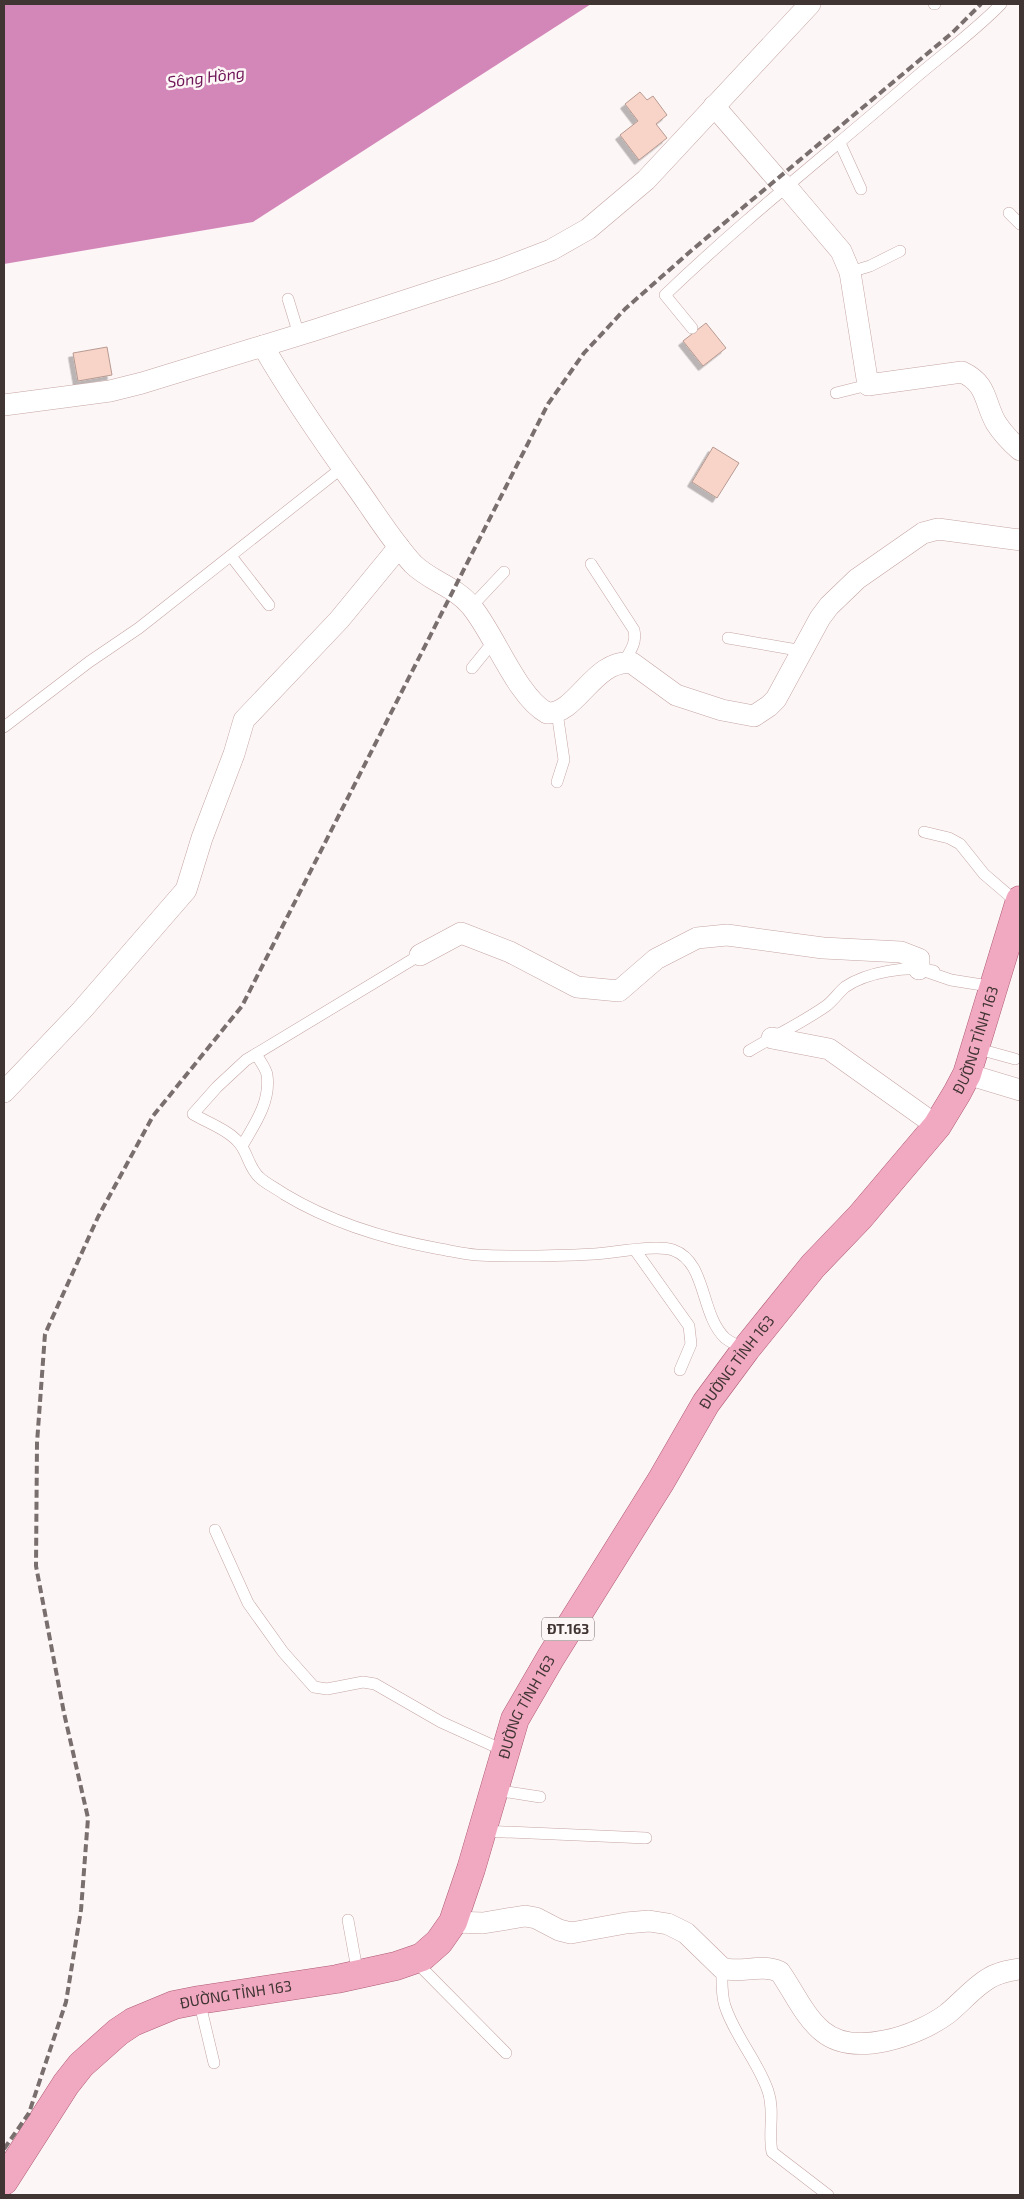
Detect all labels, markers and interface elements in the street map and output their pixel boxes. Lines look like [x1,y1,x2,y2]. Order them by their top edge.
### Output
water label: Sông Hồng [166,62,246,91]
street label: ĐƯỜNG TỈNH 163 [948,984,1001,1097]
street label: ĐƯỜNG TỈNH 163 [695,1311,778,1412]
road number: ĐT.163 [542,1618,594,1640]
street label: ĐƯỜNG TỈNH 163 [494,1652,558,1761]
street label: ĐƯỜNG TỈNH 163 [178,1976,293,2012]

